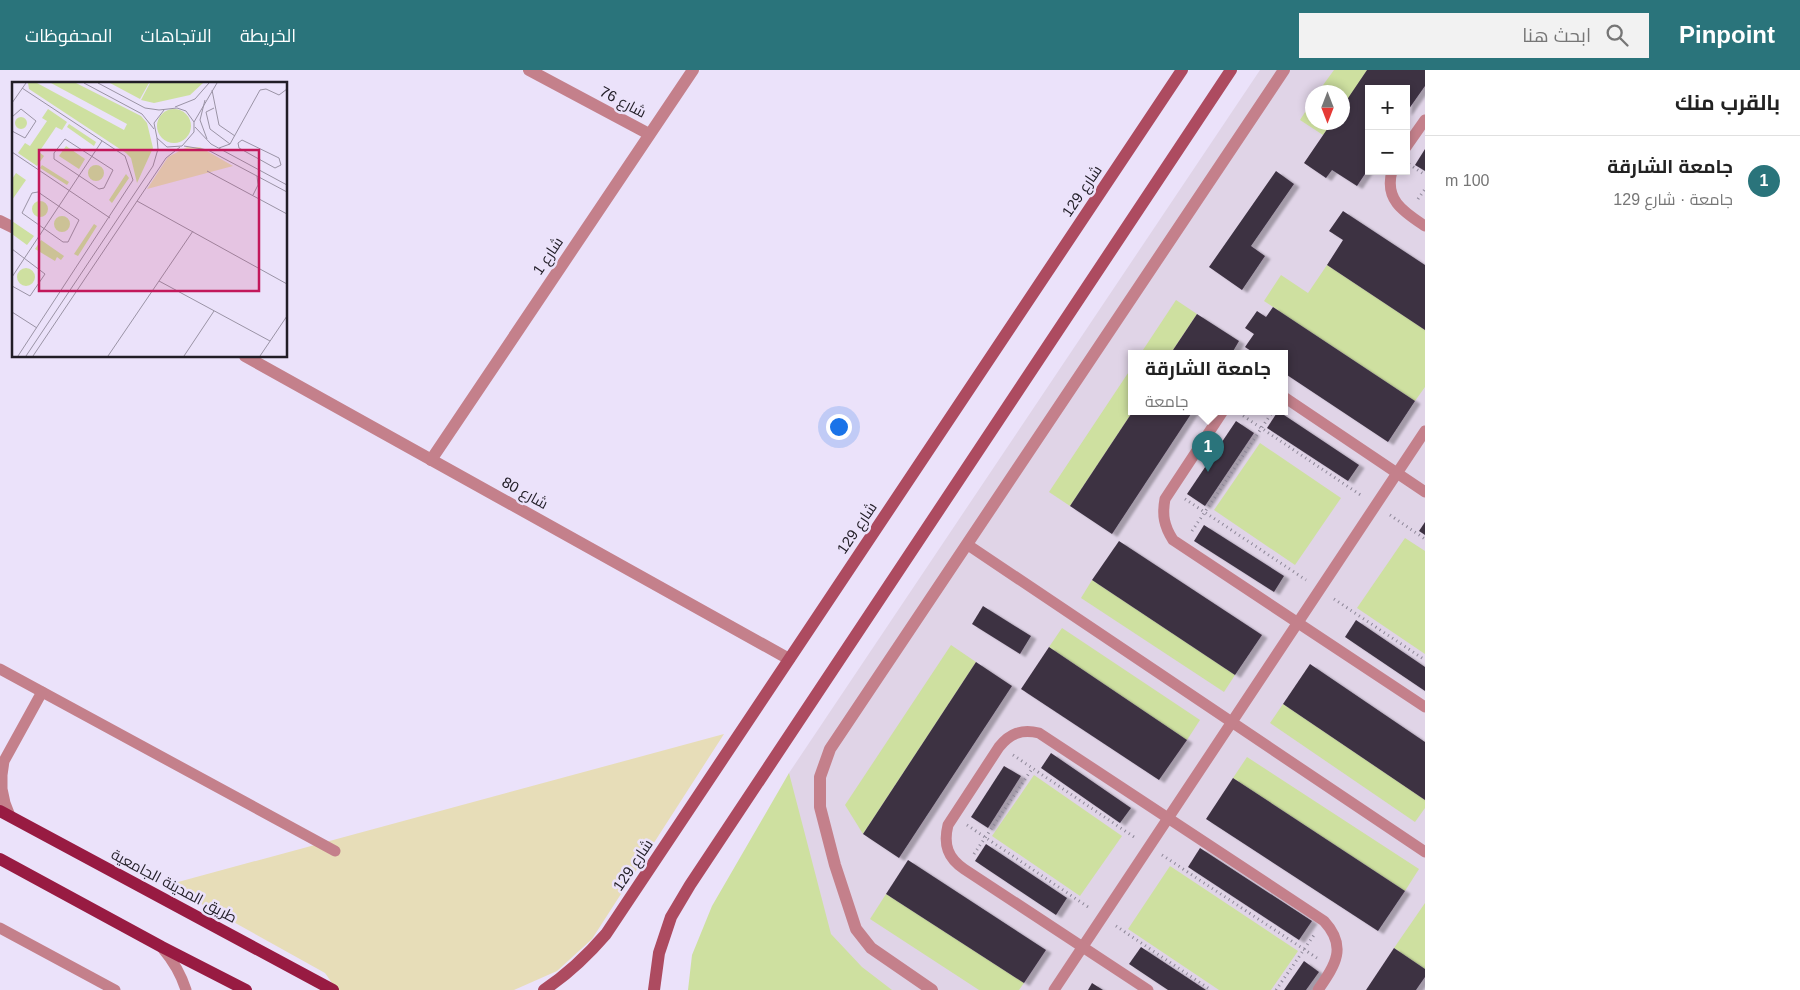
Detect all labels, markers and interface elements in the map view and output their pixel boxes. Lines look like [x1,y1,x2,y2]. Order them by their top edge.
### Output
search box [1299,13,1649,58]
icon: search [1603,21,1631,49]
text: Pinpoint [1679,21,1775,48]
text: ابحث هنا [1522,25,1591,46]
text: المحفوظات [25,26,113,46]
text: الاتجاهات [141,26,212,46]
text: الخريطة [240,26,296,46]
inset map [12,82,288,358]
street label: شارع 76 [596,82,649,123]
north arrow [1305,85,1350,130]
map controls [1365,85,1410,175]
button: + [1365,85,1410,130]
text: بالقرب منك [1675,91,1780,114]
button: − [1365,130,1410,175]
text: جامعة الشارقة [1607,156,1733,177]
street label: شارع 129 [1058,162,1107,221]
text: 100 m [1445,172,1489,189]
text: 1 [1760,172,1768,189]
text: جامعة · شارع 129 [1613,191,1733,208]
street label: شارع 1 [529,234,569,279]
popup [1128,350,1288,415]
text: جامعة الشارقة [1145,358,1271,379]
text: جامعة [1145,393,1188,410]
your location [826,414,852,440]
pin: 1 [1192,431,1224,472]
street label: شارع 80 [498,473,551,515]
street label: شارع 129 [833,499,882,558]
street label: شارع 129 [609,836,658,895]
street label: طريق المدينة الجامعية [108,845,240,928]

